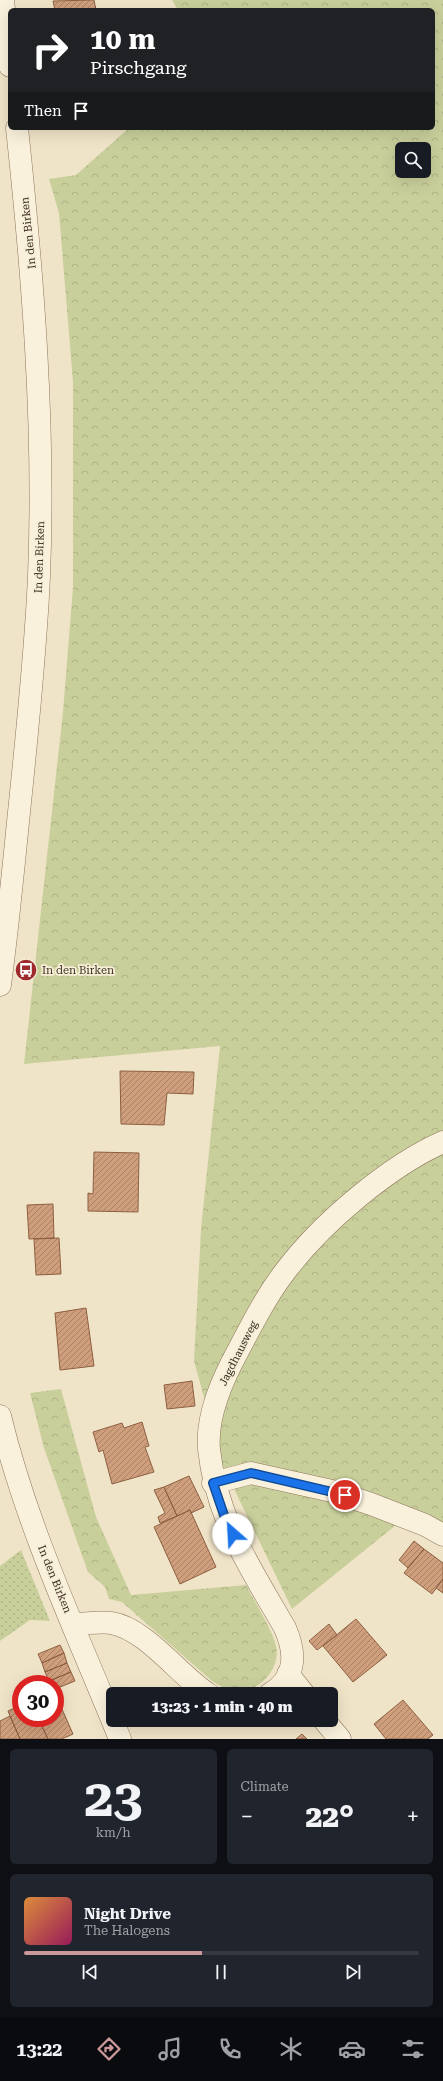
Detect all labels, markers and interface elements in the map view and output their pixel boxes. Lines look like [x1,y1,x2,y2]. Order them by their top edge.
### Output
text: 10 m [90,23,155,56]
icon: right [24,24,76,76]
text: Pirschgang [90,57,186,78]
icon: arrive [70,100,92,122]
text: Then [24,102,62,120]
map controls [395,142,431,178]
button: search [395,142,431,178]
street label: In den Birken [18,196,39,269]
street label: In den Birken [32,521,47,593]
bus stop icon: In den Birken [13,957,39,983]
place label: In den Birken [42,964,114,977]
street label: Jagdhausweg [217,1318,261,1388]
pin [328,1478,362,1512]
icon: arrive [334,1484,356,1506]
position arrow [212,1513,254,1555]
street label: In den Birken [35,1543,74,1615]
speed limit sign: 30 [12,1675,64,1727]
text: 13:23 · 1 min · 40 m [151,1698,293,1716]
text: 23 [84,1768,142,1829]
text: Climate [241,1779,289,1794]
text: 22° [305,1799,354,1834]
text: − [241,1804,253,1829]
text: + [407,1804,419,1829]
text: km/h [96,1825,131,1840]
text: Night Drive [84,1905,171,1923]
text: The Halogens [84,1923,170,1938]
icon: previous [79,1961,101,1983]
icon: pause [210,1961,232,1983]
icon: next [342,1961,364,1983]
icon: directions [95,2035,123,2063]
icon: music [156,2035,184,2063]
icon: phone [216,2035,244,2063]
icon: climate [277,2035,305,2063]
icon: car [338,2035,366,2063]
icon: filters [399,2035,427,2063]
text: 13:22 [16,2039,62,2060]

